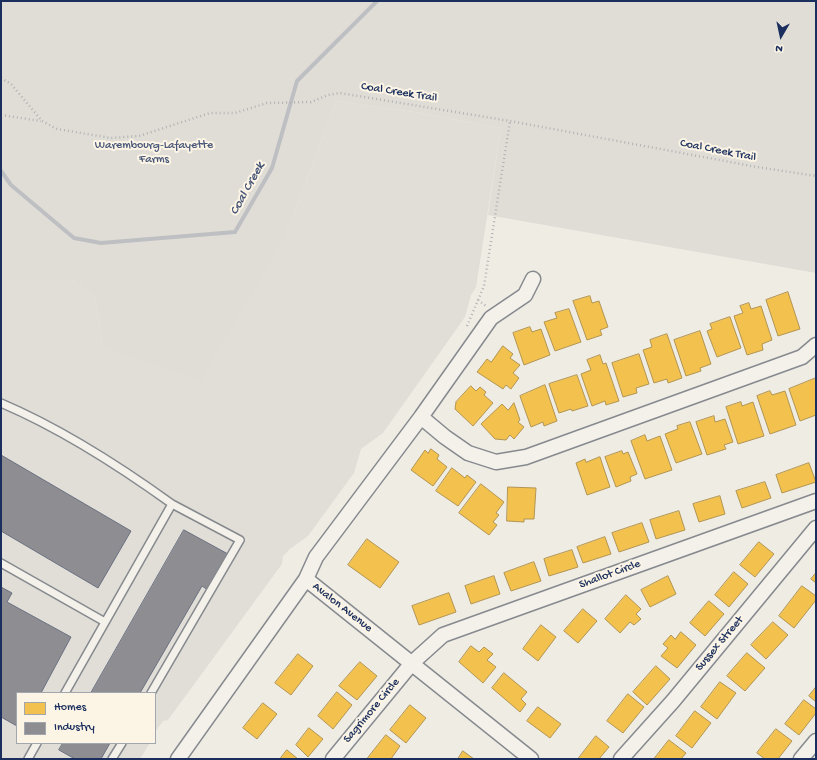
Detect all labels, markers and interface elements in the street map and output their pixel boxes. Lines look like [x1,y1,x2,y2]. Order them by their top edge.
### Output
north arrow [761,16,801,56]
text: N [775,41,784,54]
street label: Coal Creek Trail [360,80,438,106]
street label: Coal Creek Trail [679,137,757,165]
park label: Warembourg-Lafayette Farms [95,139,213,167]
water label: Coal Creek [227,160,269,218]
street label: Shallot Circle [577,557,643,593]
street label: Avalon Avenue [309,580,375,636]
street label: Sussex Street [693,614,747,674]
street label: Sagrimore Circle [341,676,403,746]
legend [16,692,156,744]
text: Homes [54,701,86,715]
text: Industry [54,721,95,735]

